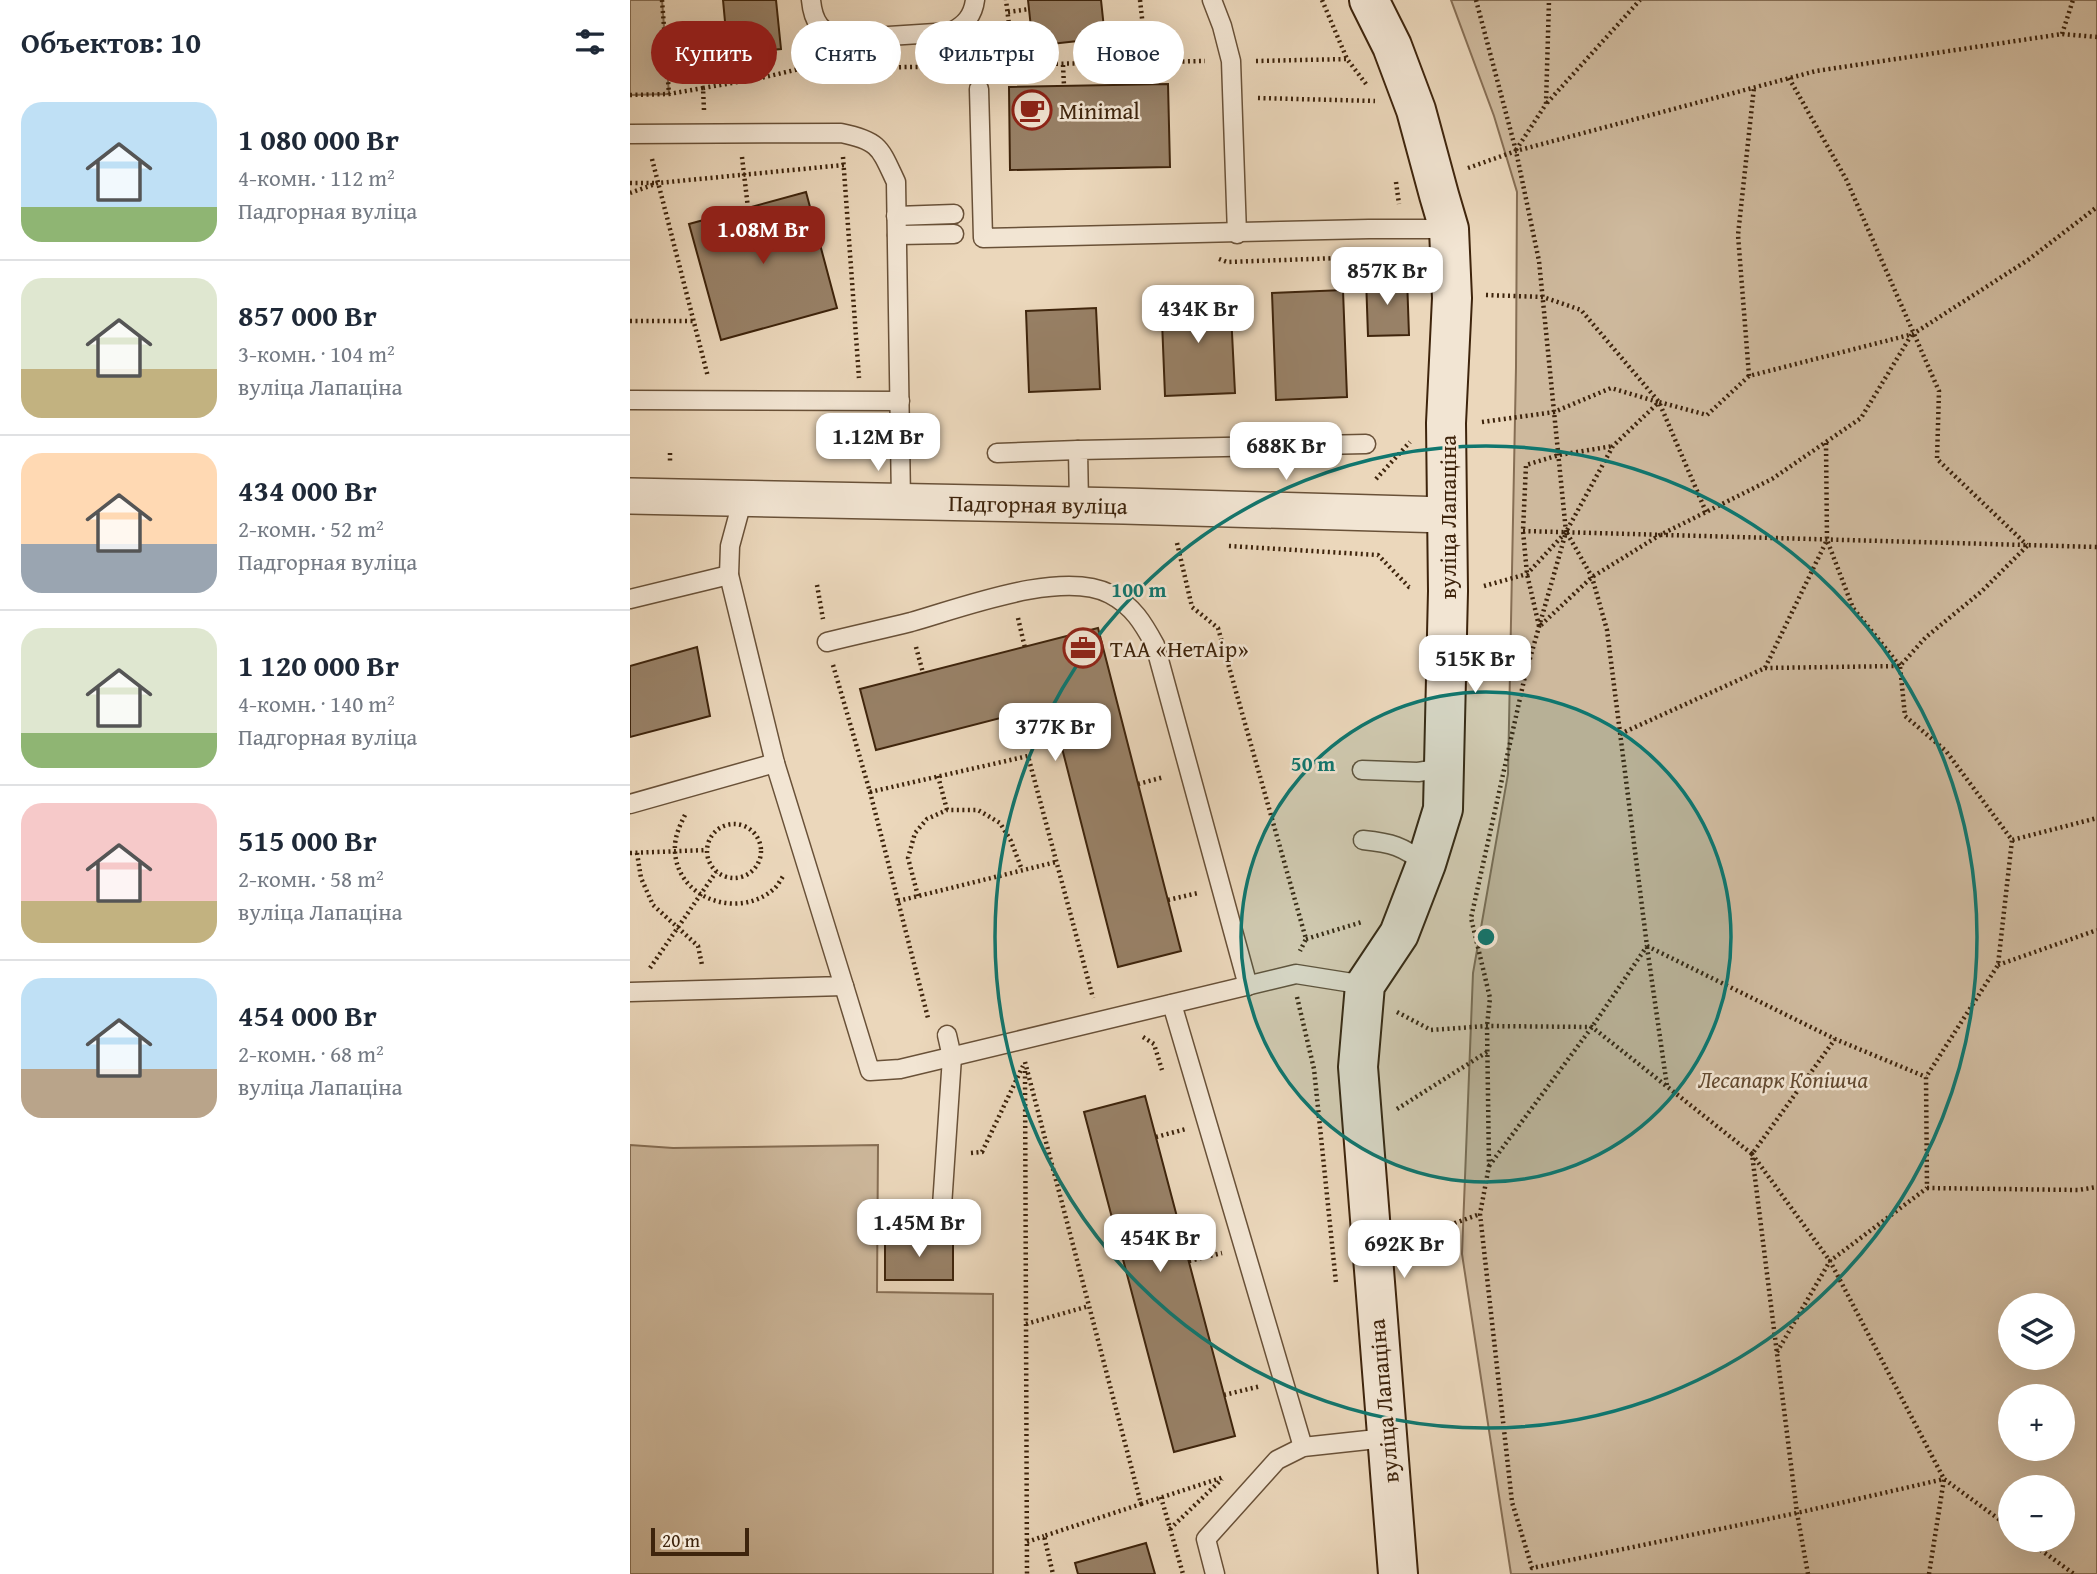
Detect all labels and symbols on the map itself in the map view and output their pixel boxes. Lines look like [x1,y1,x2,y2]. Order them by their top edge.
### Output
cafe icon: Minimal [1011,89,1053,131]
place label: Minimal [1059,94,1140,127]
pin: 1.08M Br [691,206,835,266]
pin: 857K Br [1322,247,1452,307]
pin: 434K Br [1133,286,1263,345]
pin: 1.12M Br [806,414,950,473]
pin: 688K Br [1221,422,1351,482]
street label: вуліца Лапаціна [1431,435,1464,599]
street label: Падгорная вуліца [948,486,1128,522]
text: 100 m [1111,574,1167,605]
office icon: ТАА «НетАір» [1062,627,1104,669]
place label: ТАА «НетАір» [1110,632,1249,665]
pin: 515K Br [1410,636,1540,695]
pin: 377K Br [990,704,1120,763]
text: 50 m [1291,748,1335,779]
centre of rings [1474,925,1498,949]
park label: Лесапарк Копішча [1698,1063,1868,1096]
pin: 1.45M Br [847,1200,991,1259]
pin: 454K Br [1095,1214,1225,1274]
pin: 692K Br [1339,1220,1469,1280]
street label: вуліца Лапаціна [1359,1318,1407,1484]
scale bar [651,1525,749,1557]

